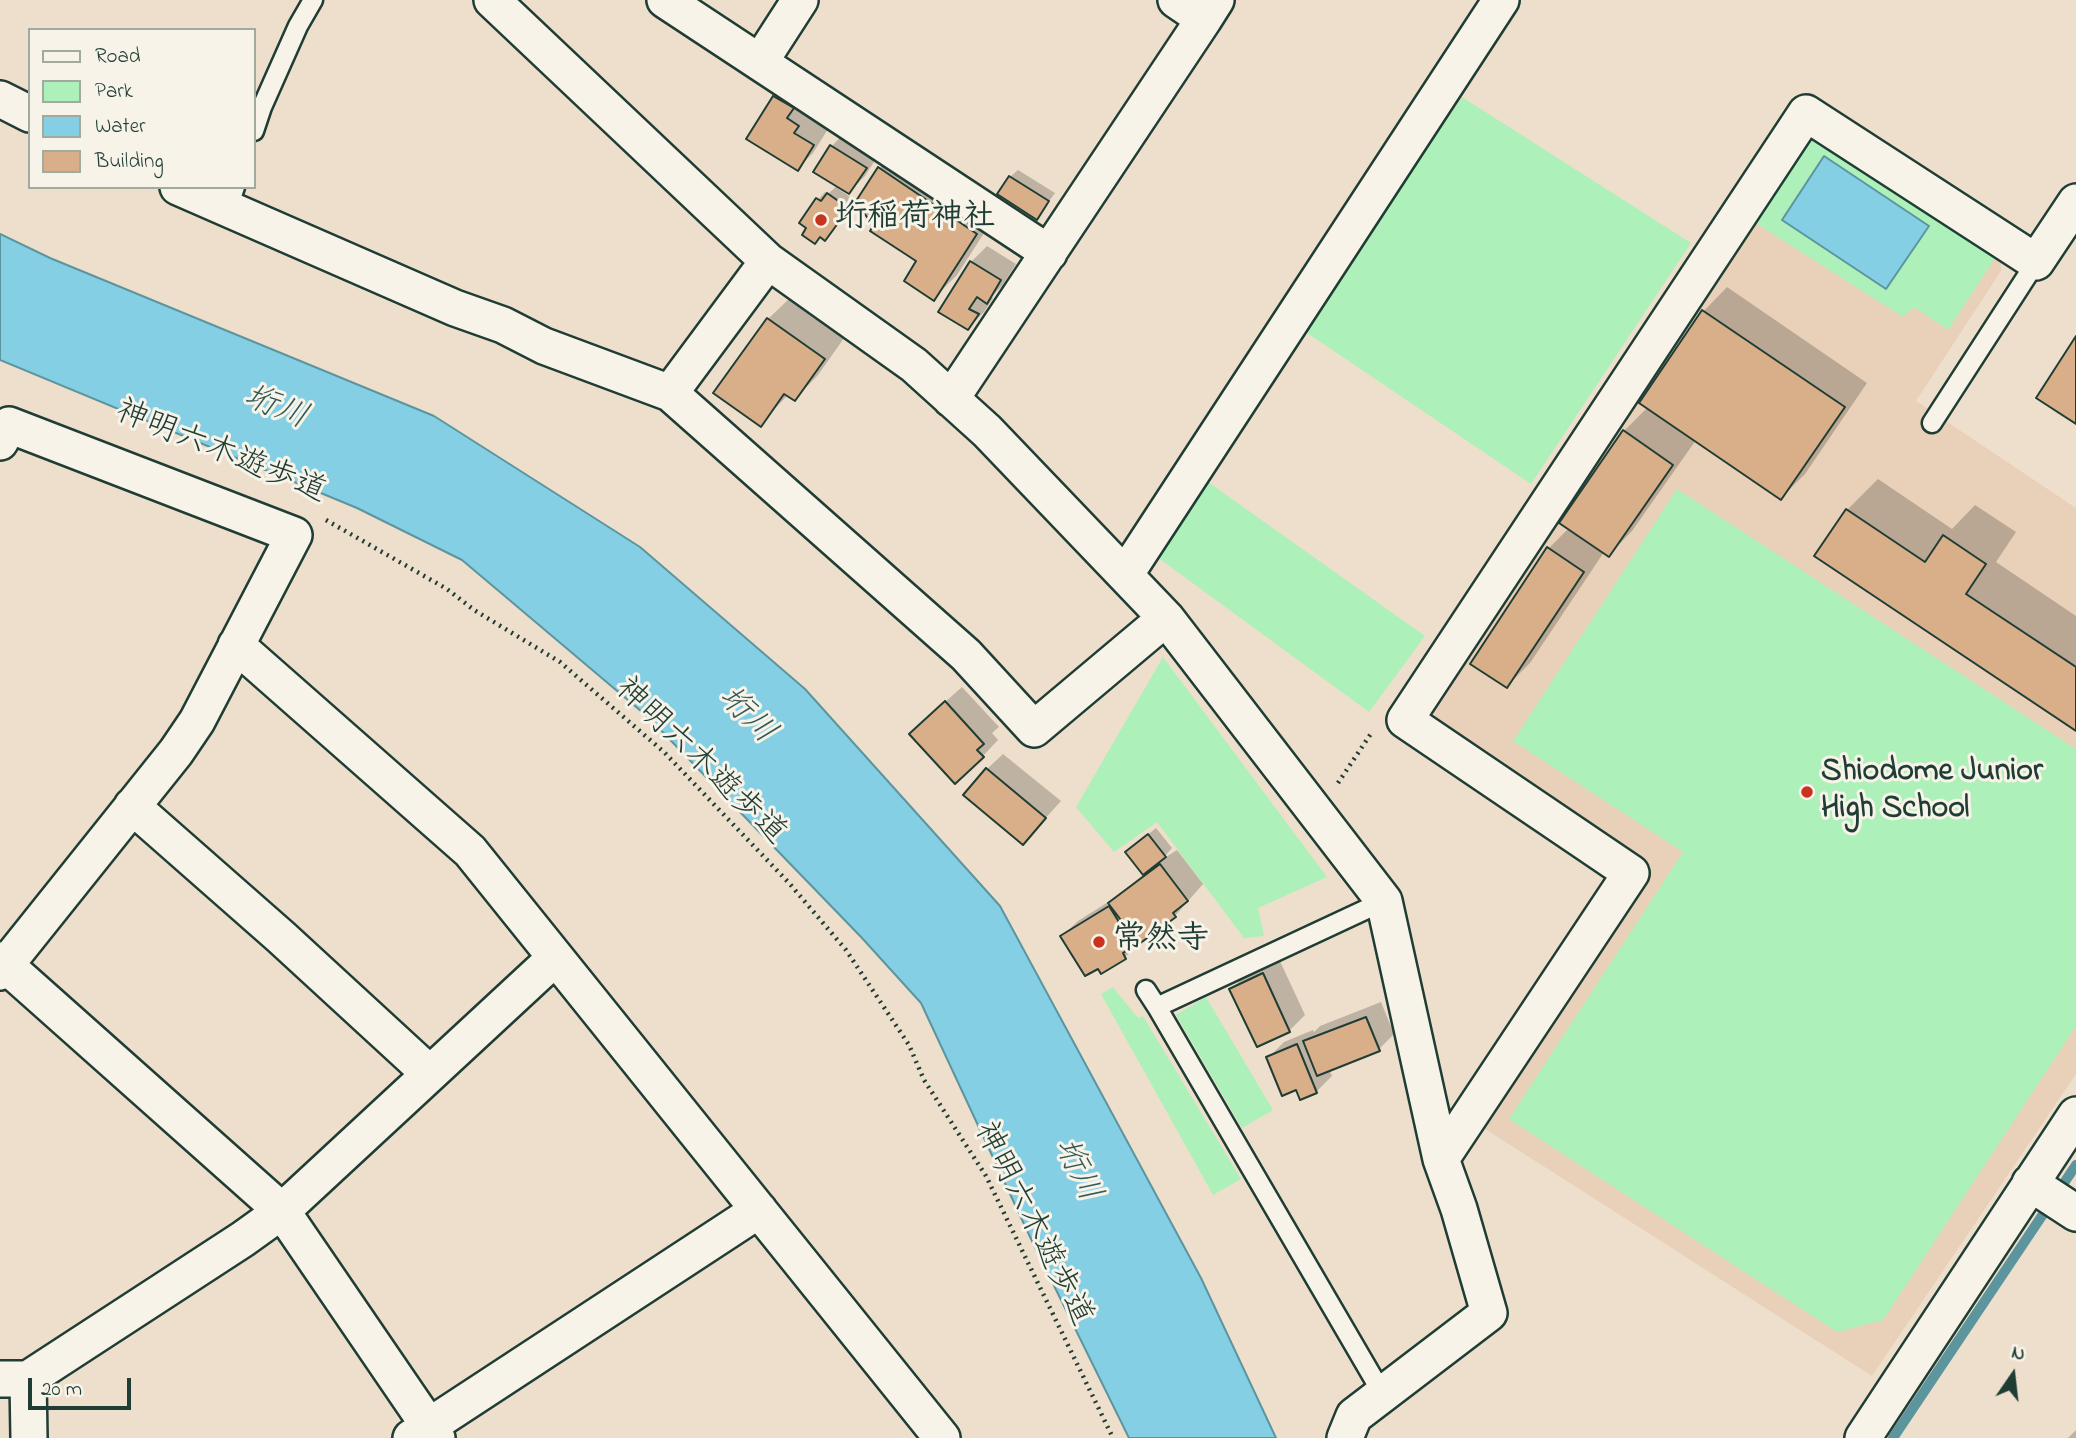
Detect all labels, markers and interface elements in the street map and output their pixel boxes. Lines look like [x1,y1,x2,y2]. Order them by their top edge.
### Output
legend [28,28,256,189]
text: Road [95,42,141,72]
text: Park [95,77,133,107]
text: Water [95,112,146,142]
text: Building [95,147,164,177]
place label: 垳稲荷神社 [835,201,995,239]
marker: 垳稲荷神社 [813,212,829,228]
water label: 垳川 [237,379,313,441]
street label: 神明六木遊歩道 [109,394,331,514]
street label: 神明六木遊歩道 [605,671,793,855]
water label: 垳川 [708,680,782,754]
place label: Shiodome Junior High School [1821,755,2043,830]
marker: Shiodome Junior High School [1799,784,1815,800]
place label: 常然寺 [1113,923,1209,961]
marker: 常然寺 [1091,934,1107,950]
street label: 神明六木遊歩道 [963,1116,1099,1334]
water label: 垳川 [1043,1133,1107,1209]
text: N [2009,1339,2028,1369]
north arrow [1978,1340,2048,1410]
scale bar [32,1364,135,1408]
text: 20 m [41,1375,82,1405]

